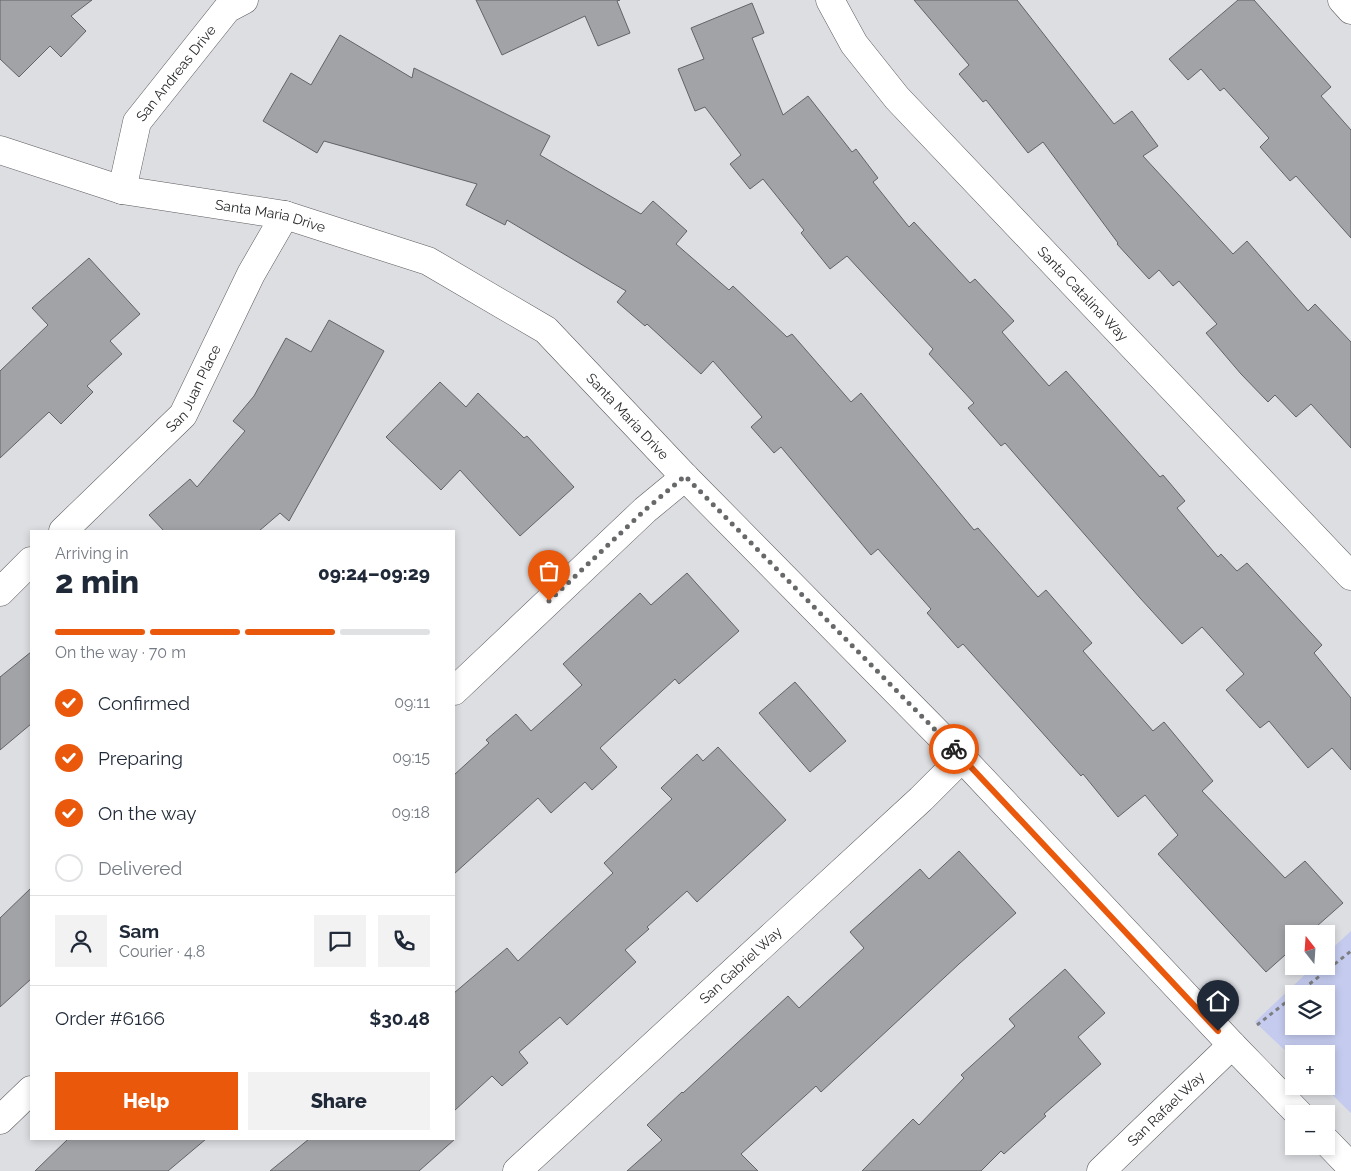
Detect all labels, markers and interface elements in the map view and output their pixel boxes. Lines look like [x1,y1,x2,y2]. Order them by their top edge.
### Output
street label: San Andreas Drive [133,22,219,124]
street label: Santa Maria Drive [214,196,327,235]
street label: Santa Catalina Way [1034,243,1132,345]
street label: San Juan Place [162,342,224,435]
street label: Santa Maria Drive [583,370,672,463]
text: Arriving in [55,544,129,563]
pin [528,550,570,601]
icon: bag [535,557,563,585]
text: 09:24–09:29 [318,562,430,584]
text: 2 min [55,563,139,600]
text: On the way · 70 m [55,643,186,662]
icon: check [55,689,83,717]
text: Confirmed [98,692,190,714]
text: 09:11 [394,693,430,712]
courier [929,724,979,774]
icon: bike [940,735,968,763]
icon: check [55,744,83,772]
text: Preparing [98,747,183,769]
text: 09:15 [392,748,430,767]
icon: check [55,799,83,827]
text: On the way [98,802,197,824]
text: 09:18 [391,803,430,822]
text: Delivered [98,857,182,879]
button: person [55,915,107,967]
button: chat [314,915,366,967]
button: phone [378,915,430,967]
text: Sam [119,920,159,942]
street label: San Gabriel Way [696,923,785,1007]
north arrow [1285,925,1335,975]
map controls [1285,925,1335,1155]
text: Courier · 4.8 [119,942,205,961]
pin [1197,980,1239,1031]
button: layers [1285,985,1335,1035]
icon: home [1204,987,1232,1015]
text: Order #6166 [55,1007,165,1029]
text: $30.48 [369,1007,430,1029]
button: + [1285,1045,1335,1095]
street label: San Rafael Way [1124,1068,1208,1149]
button: Help [55,1072,238,1130]
button: Share [248,1072,430,1130]
button: − [1285,1105,1335,1155]

